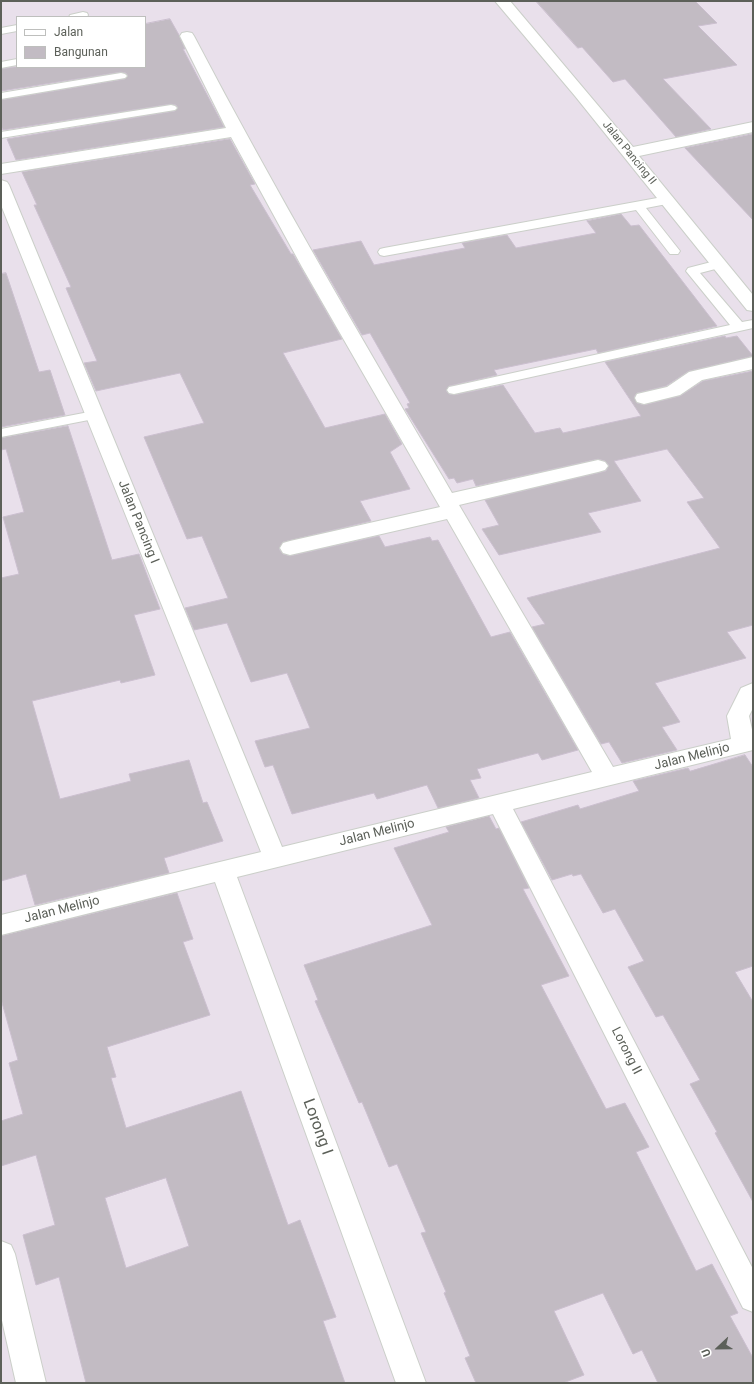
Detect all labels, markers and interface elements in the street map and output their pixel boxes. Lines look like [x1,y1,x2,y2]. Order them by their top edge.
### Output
legend [16,16,146,68]
text: Jalan [54,25,83,39]
text: Bangunan [54,45,108,59]
street label: Jalan Pancing II [599,119,659,187]
street label: Jalan Pancing I [114,478,162,566]
street label: Jalan Melinjo [653,740,731,774]
street label: Jalan Melinjo [338,816,416,850]
street label: Jalan Melinjo [23,893,101,927]
street label: Lorong II [607,1025,645,1077]
street label: Lorong I [298,1096,336,1158]
north arrow [698,1328,738,1368]
text: U [699,1347,714,1358]

